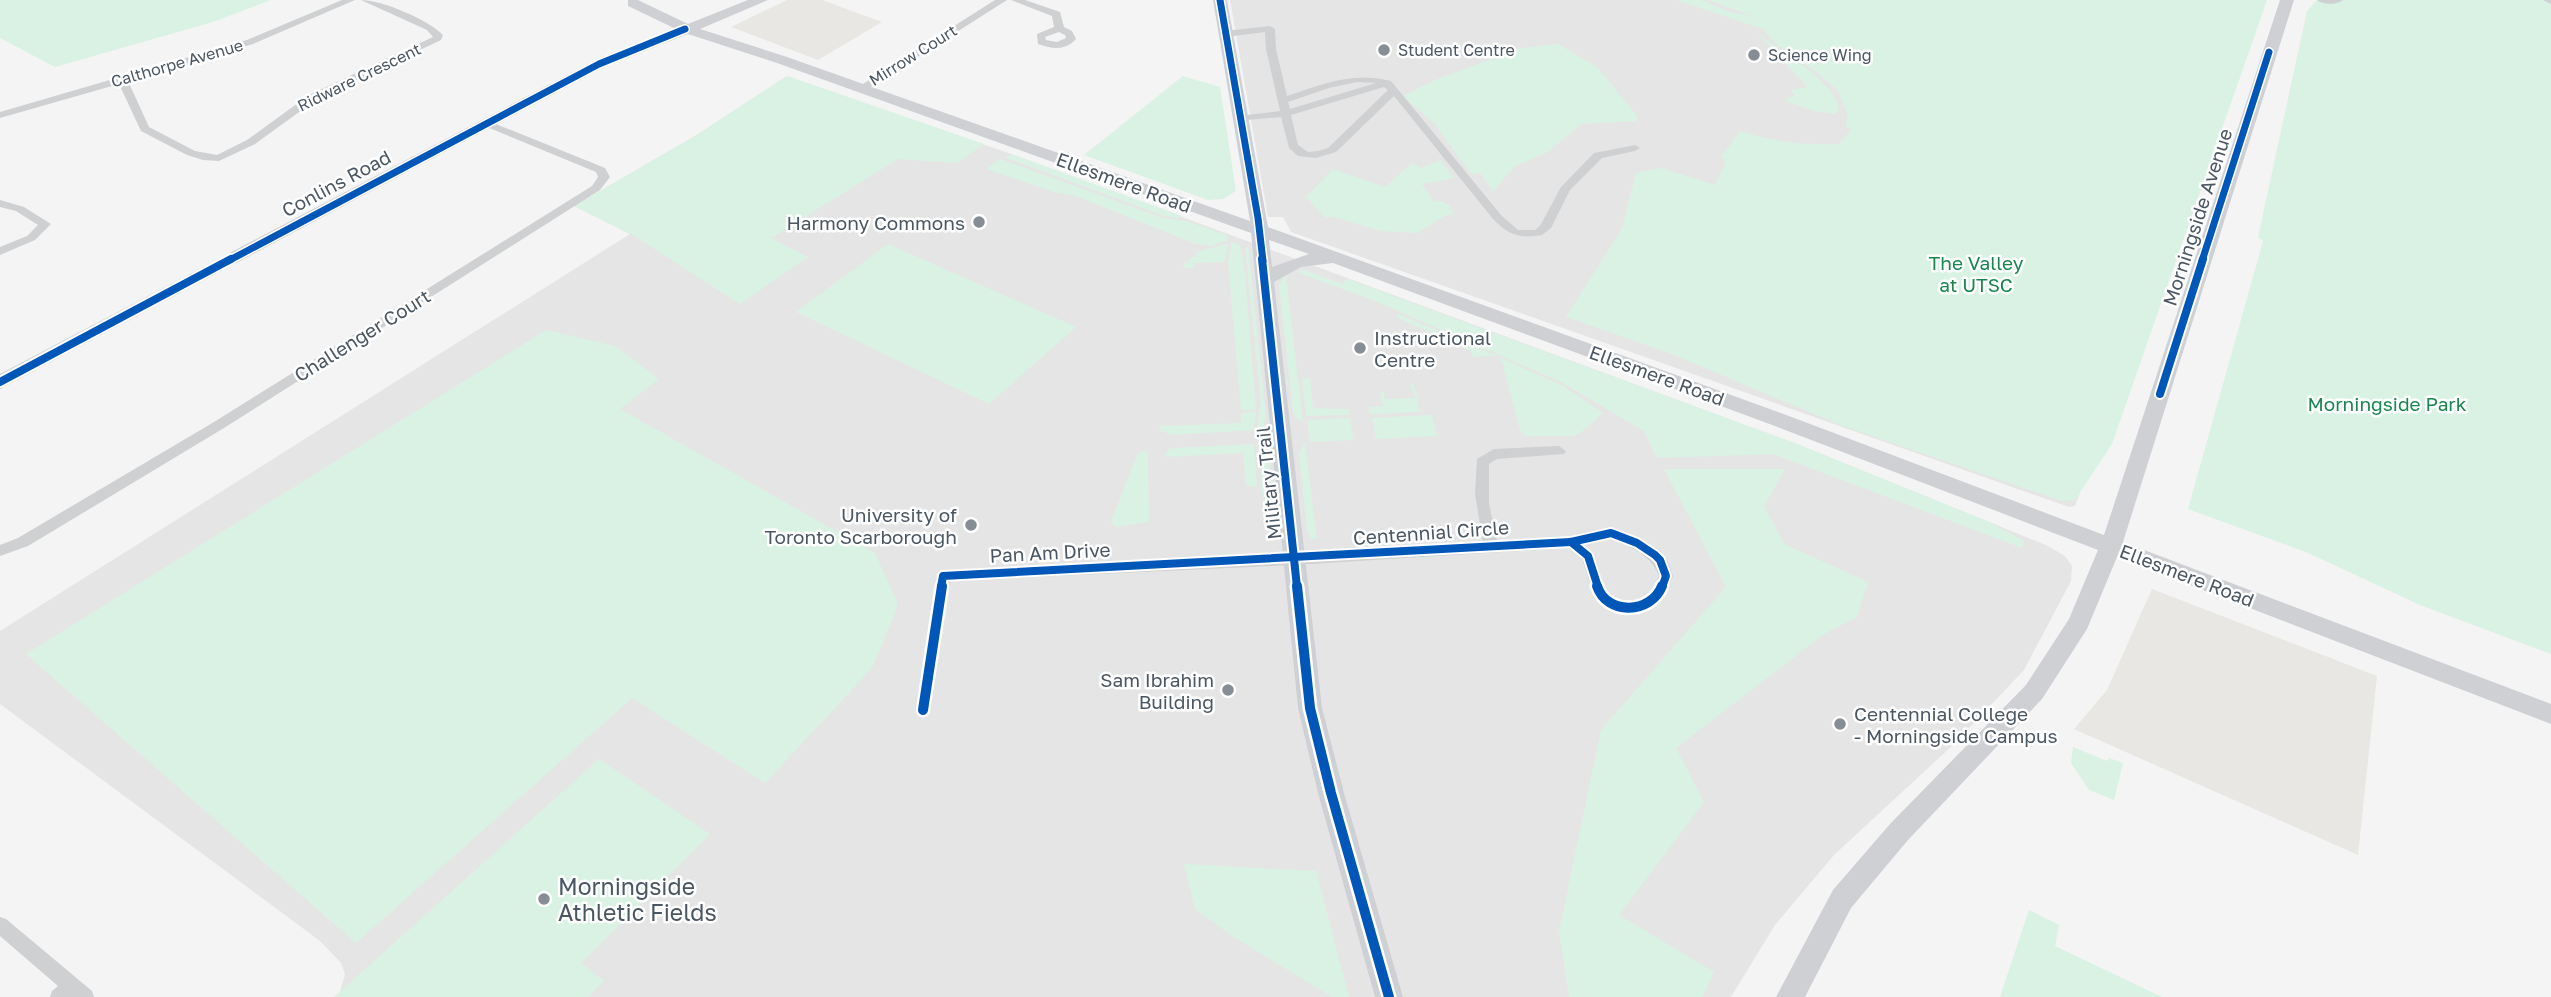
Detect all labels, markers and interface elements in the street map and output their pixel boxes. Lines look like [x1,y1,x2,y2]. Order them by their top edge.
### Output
street label: Mirrow Court [865,20,961,90]
street label: Calthorpe Avenue [109,35,245,91]
street label: Ridware Crescent [294,38,424,116]
place label: Student Centre [1398,40,1515,60]
marker: Student Centre [1376,42,1392,58]
place label: Science Wing [1768,45,1872,65]
marker: Science Wing [1746,47,1762,63]
street label: Morningside Avenue [2157,125,2237,309]
street label: Conlins Road [278,145,394,221]
street label: Ellesmere Road [1053,147,1195,217]
place label: Harmony Commons [786,211,965,234]
marker: Harmony Commons [971,214,987,230]
park label: The Valley at UTSC [1929,251,2024,296]
street label: Challenger Court [290,284,434,386]
place label: Instructional Centre [1374,326,1491,371]
marker: Instructional Centre [1352,340,1368,356]
street label: Ellesmere Road [1586,340,1728,410]
park label: Morningside Park [2307,392,2467,415]
street label: Military Trail [1251,425,1285,541]
place label: University of Toronto Scarborough [764,503,957,548]
street label: Centennial Circle [1352,515,1510,549]
marker: University of Toronto Scarborough [963,517,979,533]
street label: Pan Am Drive [989,537,1111,567]
street label: Ellesmere Road [2117,539,2257,611]
place label: Sam Ibrahim Building [1100,668,1214,713]
marker: Sam Ibrahim Building [1220,682,1236,698]
place label: Centennial College - Morningside Campus [1854,702,2058,747]
marker: Centennial College - Morningside Campus [1832,716,1848,732]
place label: Morningside Athletic Fields [558,872,717,926]
marker: Morningside Athletic Fields [536,891,552,907]

